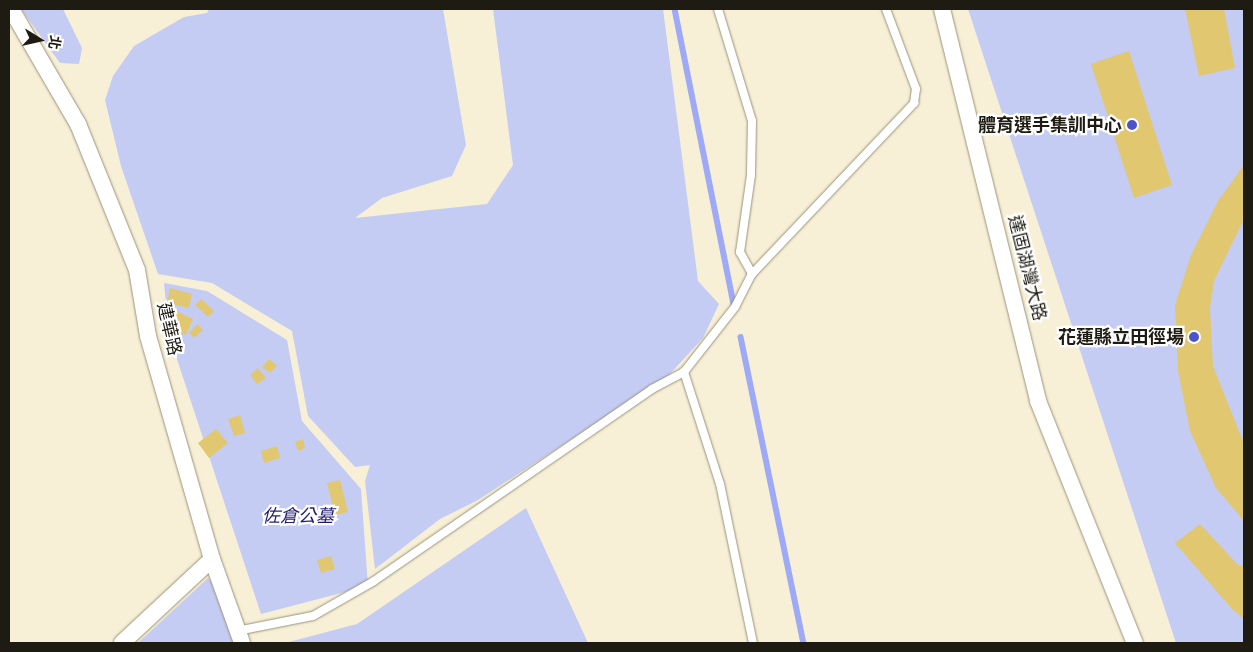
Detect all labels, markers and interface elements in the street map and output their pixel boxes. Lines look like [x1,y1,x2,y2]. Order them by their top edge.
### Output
north arrow [15,15,65,65]
text: 北 [45,34,65,51]
place label: 體育選手集訓中心 [978,114,1122,136]
marker: 體育選手集訓中心 [1126,119,1138,131]
street label: 達固湖灣大路 [1003,213,1051,323]
street label: 建華路 [152,300,186,358]
place label: 花蓮縣立田徑場 [1058,326,1184,348]
marker: 花蓮縣立田徑場 [1188,331,1200,343]
park label: 佐倉公墓 [262,505,334,527]

